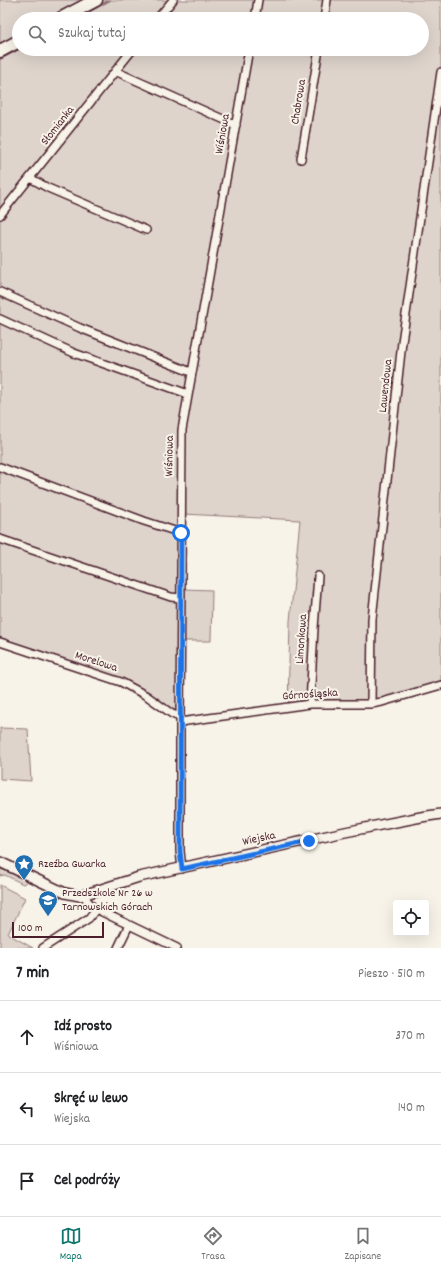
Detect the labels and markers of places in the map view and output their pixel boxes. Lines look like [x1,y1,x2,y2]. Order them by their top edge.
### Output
place icon: Rzeźba Gwarka [13,853,35,881]
place label: Rzeźba Gwarka [38,856,106,873]
place label: Przedszkole Nr 26 w Tarnowskich Górach [62,885,153,916]
school or university icon: Przedszkole Nr 26 w Tarnowskich Górach [37,889,59,917]

